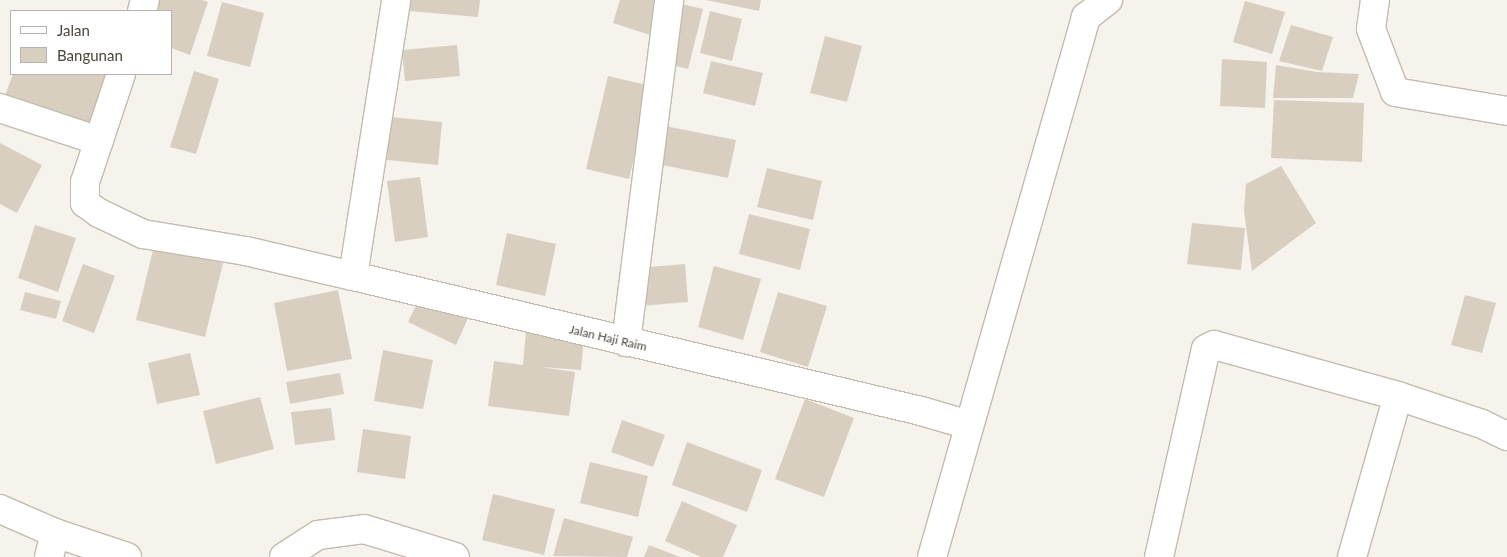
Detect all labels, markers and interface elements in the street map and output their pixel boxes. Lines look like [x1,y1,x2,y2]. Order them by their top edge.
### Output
legend [10,10,172,75]
text: Jalan [57,21,90,39]
text: Bangunan [57,46,123,64]
street label: Jalan Haji Raim [568,322,648,354]

